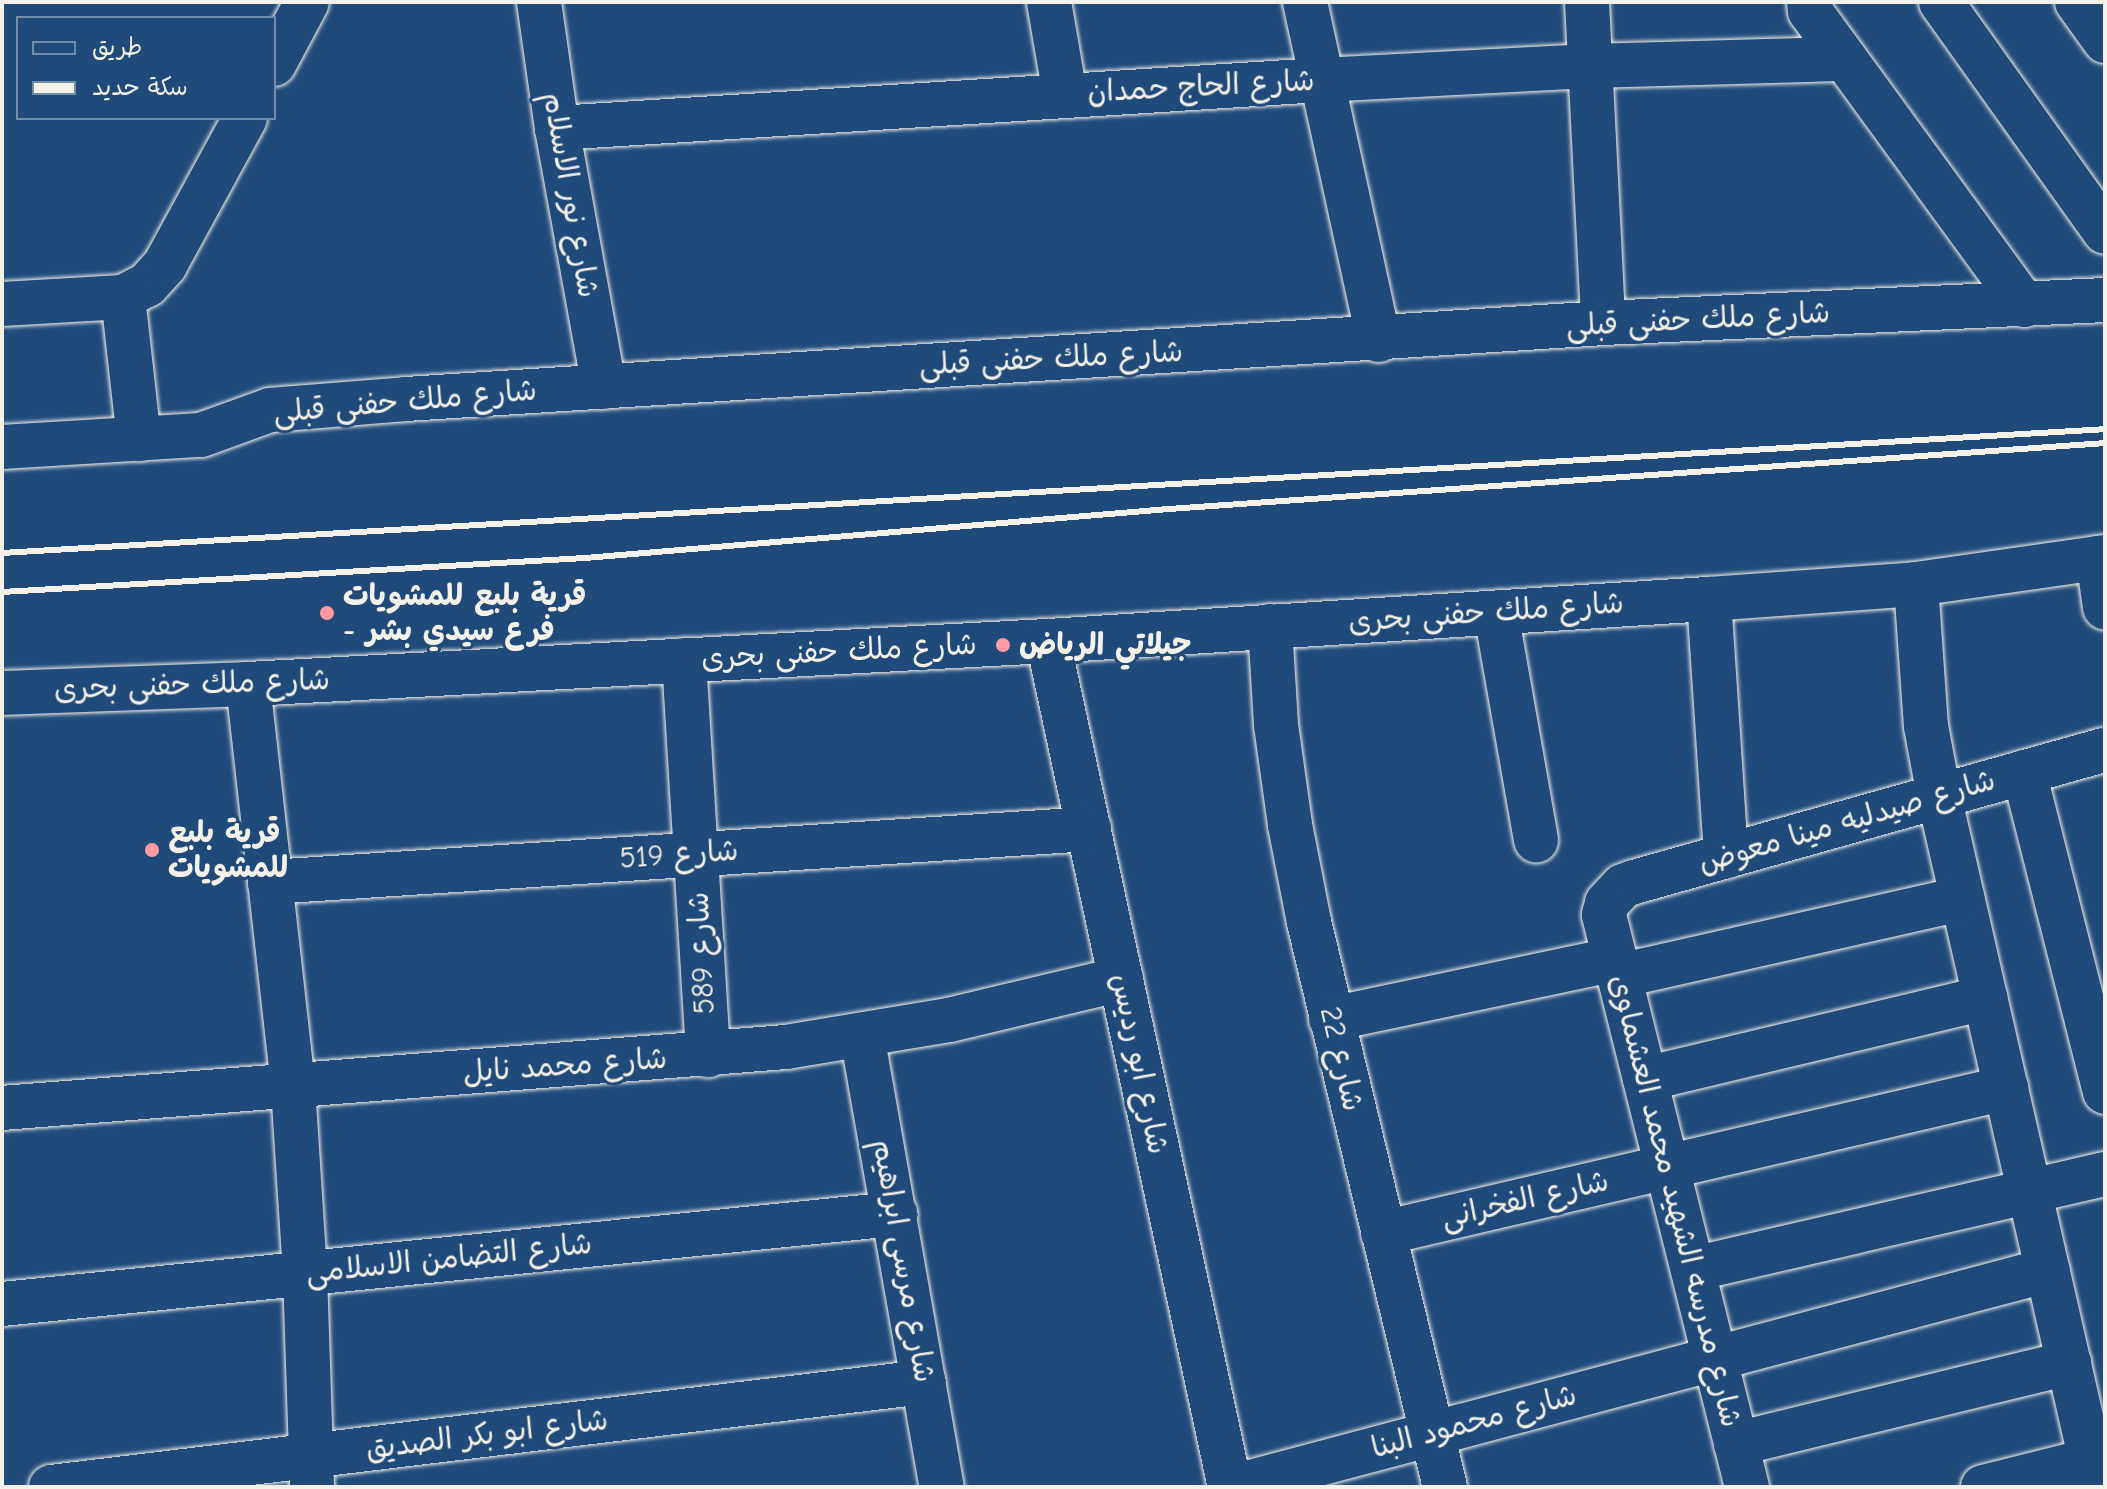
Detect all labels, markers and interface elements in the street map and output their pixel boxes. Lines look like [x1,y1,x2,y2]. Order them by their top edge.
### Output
legend [16,16,276,120]
text: طريق [92,33,142,61]
street label: شارع الحاج حمدان [1086,63,1316,111]
text: سكة حديد [92,73,188,101]
street label: شارع نور الاسلام [534,89,606,301]
street label: شارع ملك حفنى قبلى [1565,295,1831,345]
street label: شارع ملك حفنى قبلى [918,334,1184,384]
street label: شارع ملك حفنى قبلى [272,373,538,431]
place label: قرية بلبع للمشويات - فرع سيدي بشر [343,578,586,648]
street label: شارع ملك حفنى بحرى [1347,585,1625,641]
marker: قرية بلبع للمشويات - فرع سيدي بشر [318,604,336,622]
street label: شارع ملك حفنى بحرى [700,627,978,677]
place label: جيلاتي الرياض [1019,627,1191,663]
marker: جيلاتي الرياض [994,636,1012,654]
street label: شارع ملك حفنى بحرى [53,662,331,708]
street label: شارع صيدليه مينا معوض [1694,762,2000,882]
place label: قرية بلبع للمشويات [168,815,288,886]
street label: شارع 519 [618,833,740,877]
marker: قرية بلبع للمشويات [143,841,161,859]
street label: شارع 589 [681,891,723,1015]
street label: شارع ابو رديس [1102,970,1176,1158]
street label: شارع مدرسه الشهيد محمد العشماوى [1601,971,1749,1431]
street label: شارع 22 [1312,1003,1370,1115]
street label: شارع محمد نايل [462,1041,668,1091]
street label: شارع مرسى ابراهيم [864,1137,942,1385]
street label: شارع الفخرانى [1438,1163,1612,1237]
street label: شارع التضامن الاسلامى [304,1226,594,1292]
street label: شارع محمود البنا [1367,1377,1581,1467]
street label: شارع ابو بكر الصديق [364,1402,610,1468]

